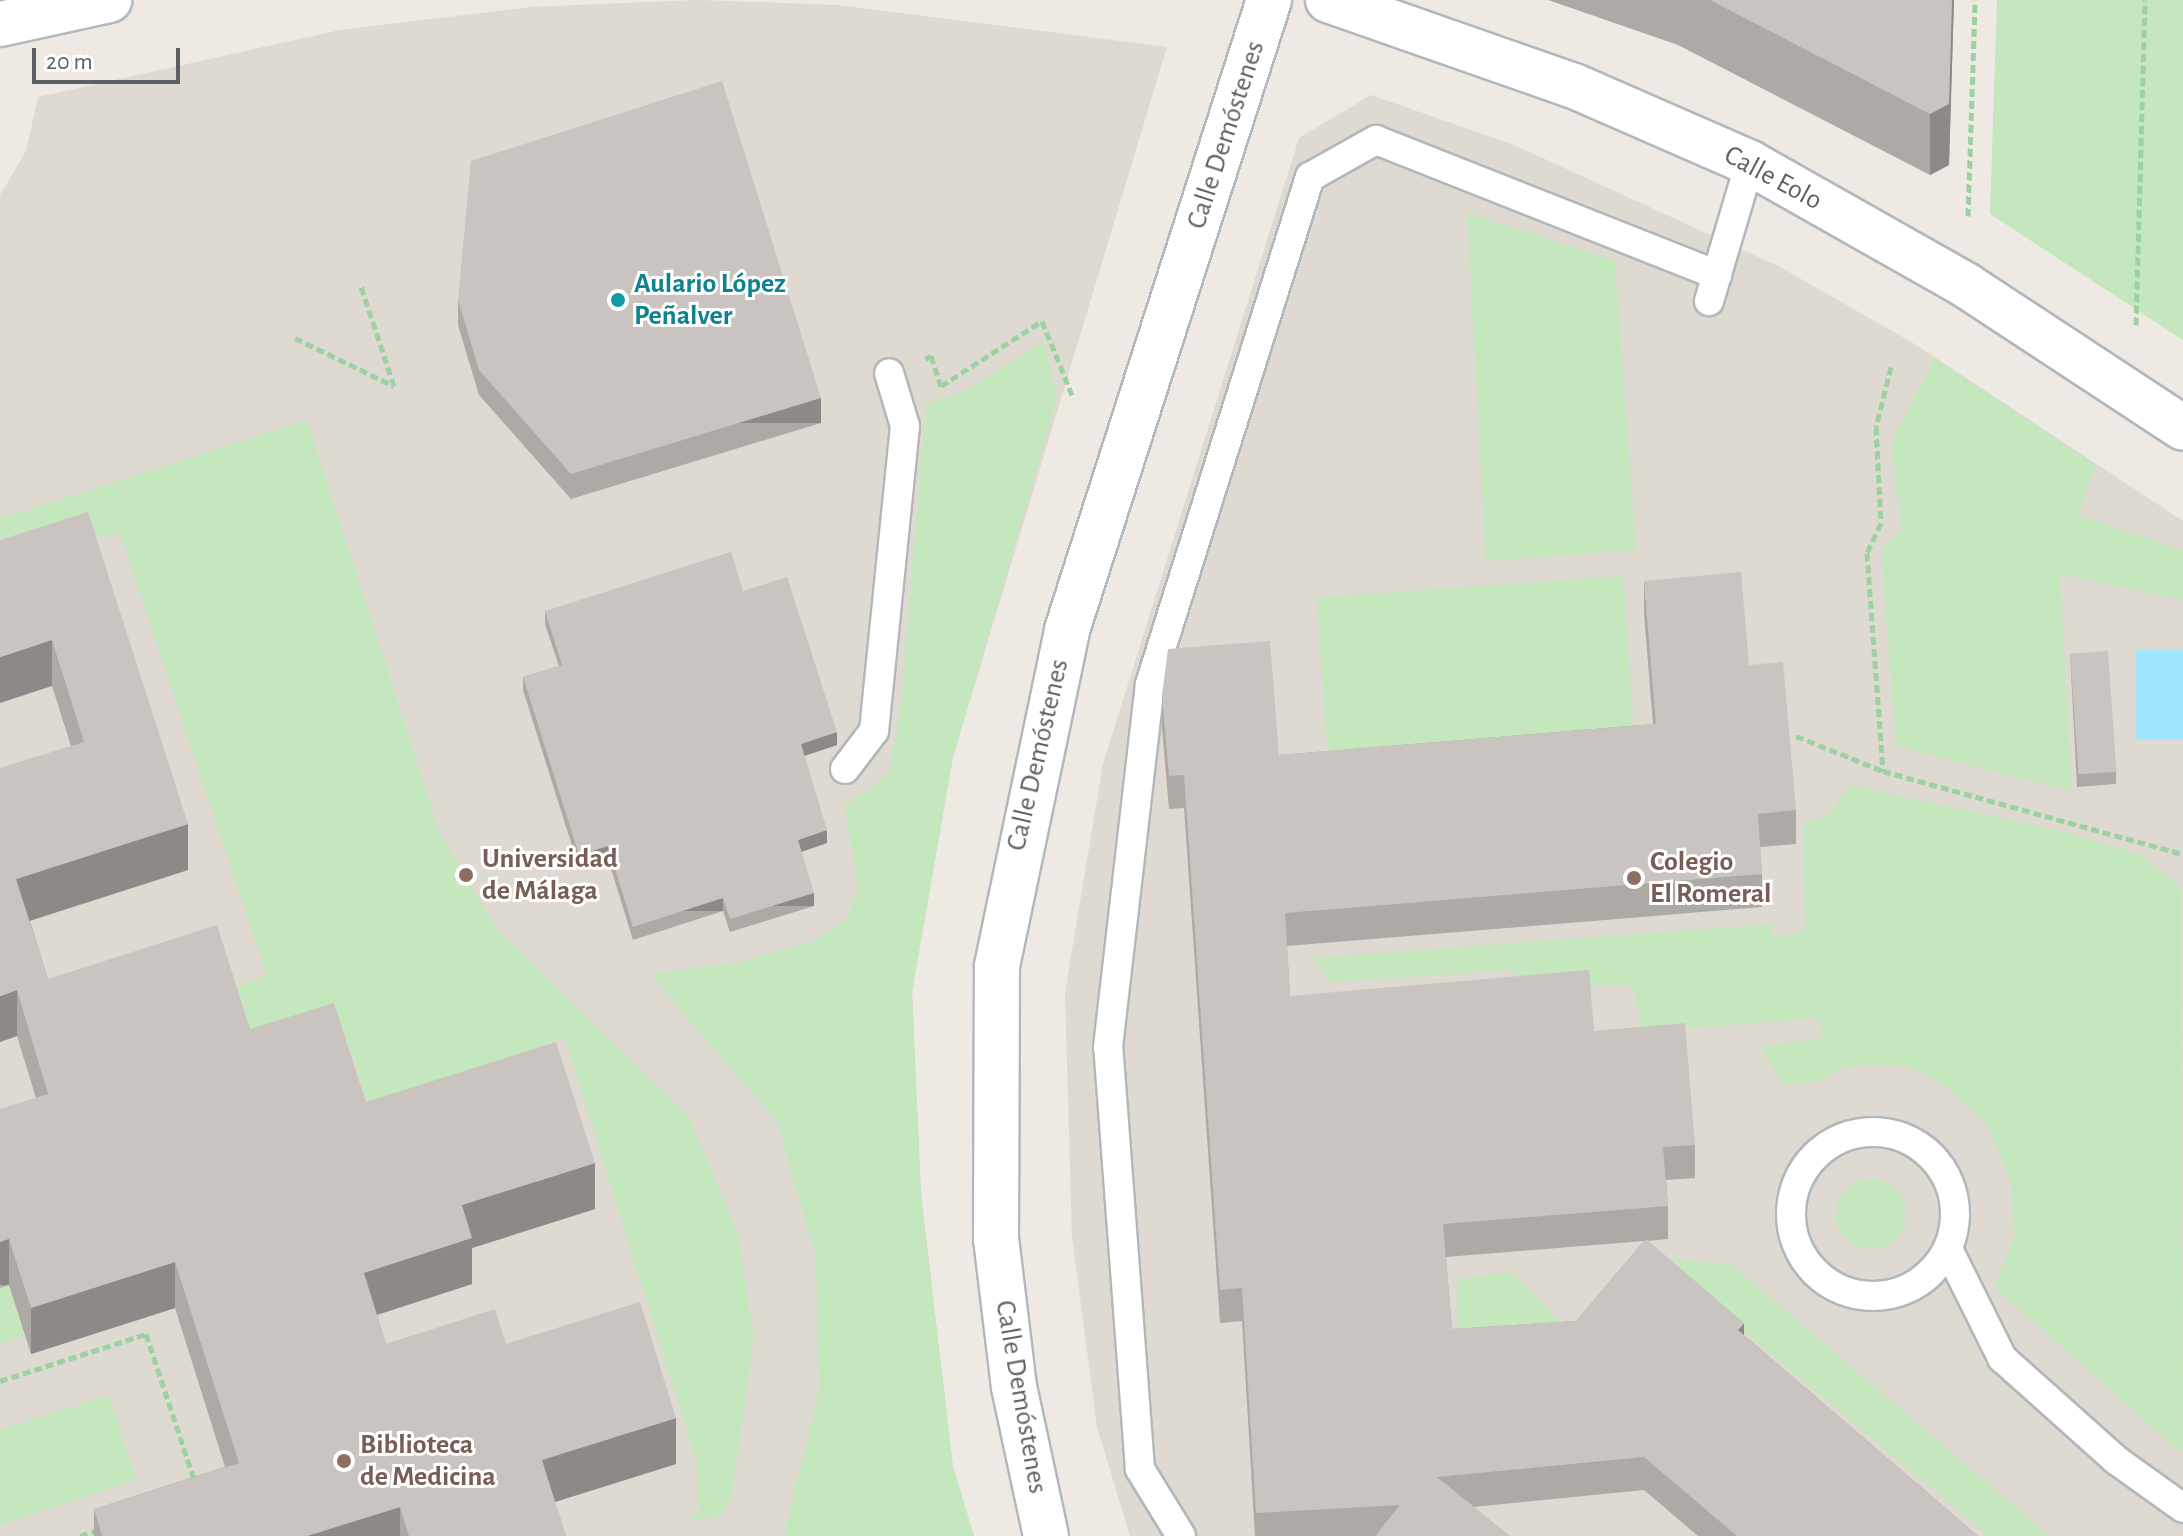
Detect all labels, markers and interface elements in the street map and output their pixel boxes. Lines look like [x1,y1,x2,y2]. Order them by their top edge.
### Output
scale bar [36,32,184,82]
street label: Calle Demóstenes [1180,37,1272,233]
text: 20 m [46,50,93,74]
street label: Calle Eolo [1718,138,1828,218]
place label: Aulario López Peñalver [634,267,786,333]
marker: Aulario López Peñalver [609,291,627,309]
street label: Calle Demóstenes [1000,656,1076,854]
place label: Universidad de Málaga [482,842,618,908]
place label: Colegio El Romeral [1650,845,1771,911]
marker: Universidad de Málaga [457,866,475,884]
marker: Colegio El Romeral [1625,869,1643,887]
street label: Calle Demóstenes [987,1298,1055,1496]
place label: Biblioteca de Medicina [360,1428,496,1494]
marker: Biblioteca de Medicina [335,1452,353,1470]

